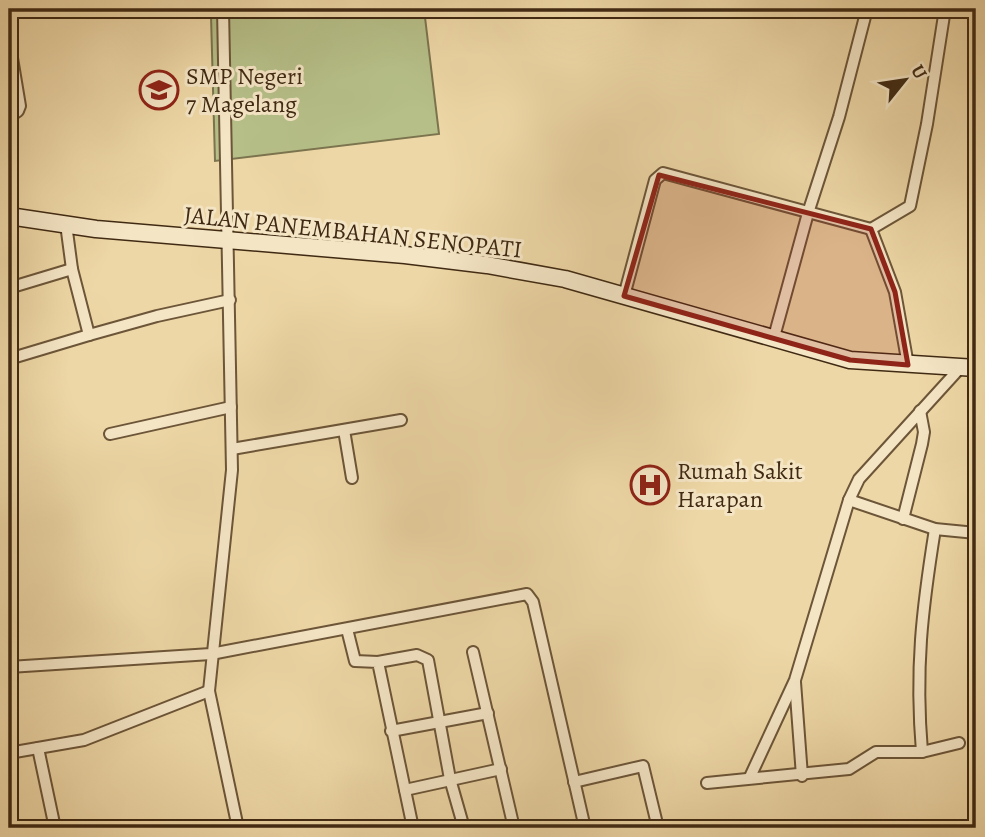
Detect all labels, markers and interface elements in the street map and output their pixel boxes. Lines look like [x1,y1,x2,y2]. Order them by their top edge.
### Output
north arrow [870,46,940,116]
place label: SMP Negeri 7 Magelang [186,60,303,120]
text: U [904,60,933,84]
school or university icon: SMP Negeri 7 Magelang [138,69,180,111]
street label: JALAN PANEMBAHAN SENOPATI [182,198,524,266]
place label: Rumah Sakit Harapan [677,455,803,515]
hospital icon: Rumah Sakit Harapan [629,464,671,506]

